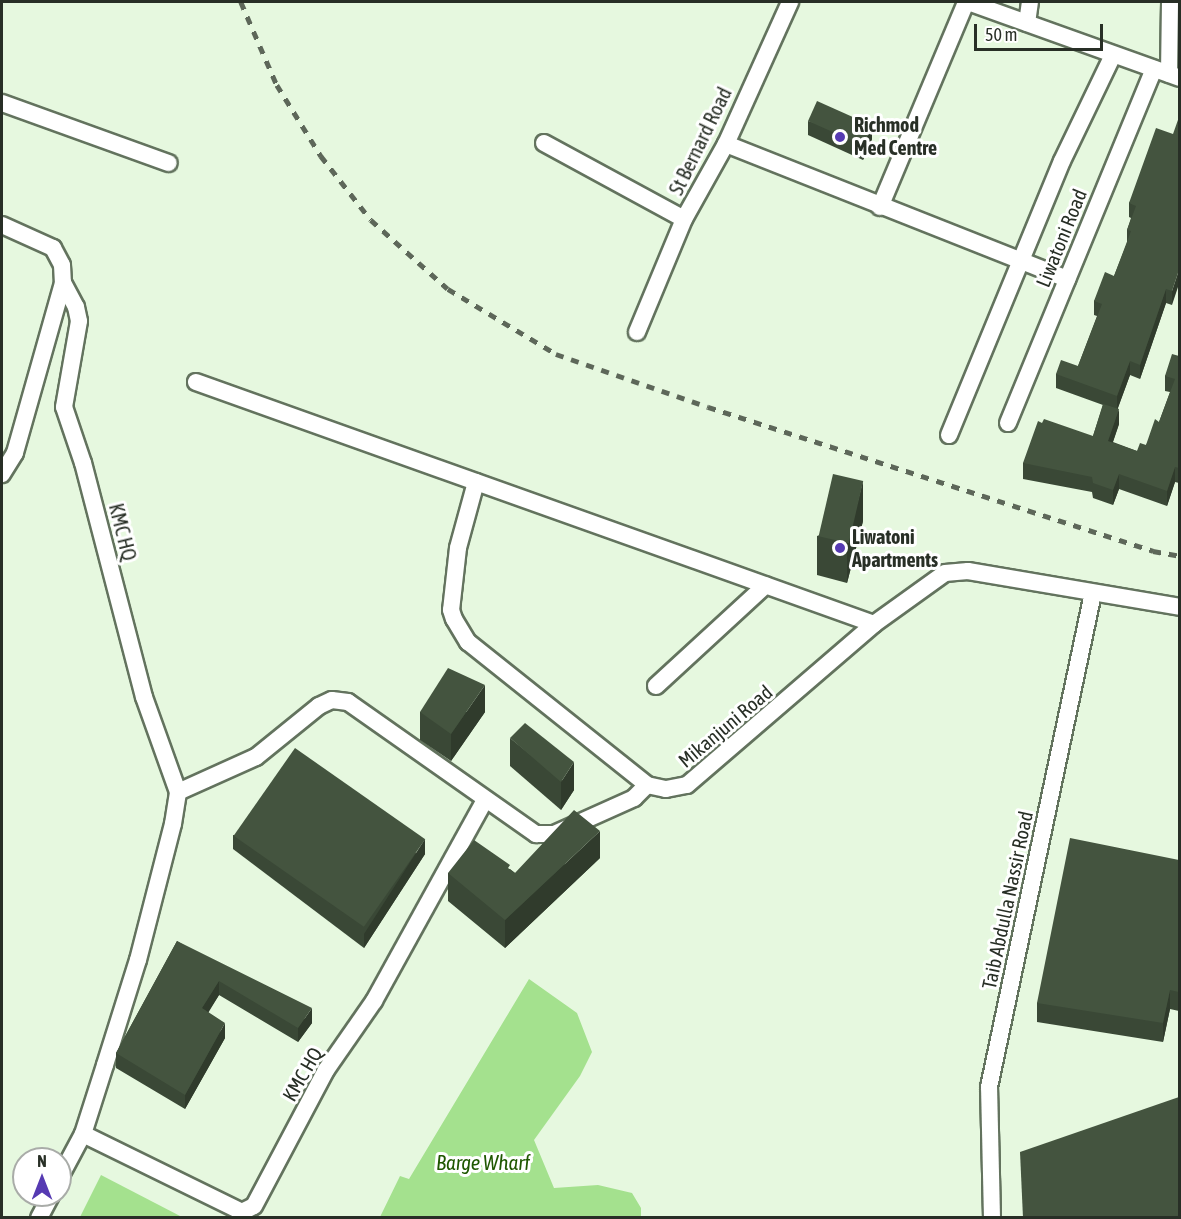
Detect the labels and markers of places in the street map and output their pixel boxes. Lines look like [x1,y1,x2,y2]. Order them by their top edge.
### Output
place label: Richmod Med Centre [854,113,937,160]
marker: Richmod Med Centre [831,128,849,146]
place label: Liwatoni Apartments [852,524,938,571]
marker: Liwatoni Apartments [833,541,847,555]

